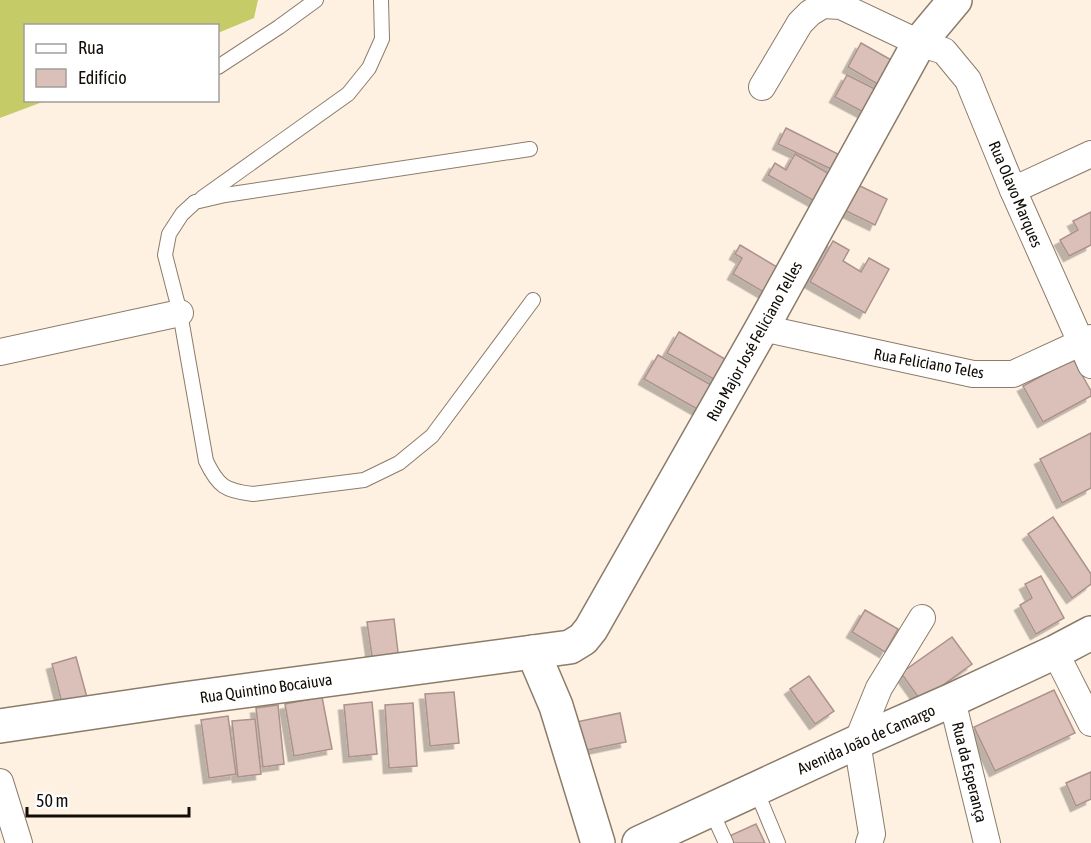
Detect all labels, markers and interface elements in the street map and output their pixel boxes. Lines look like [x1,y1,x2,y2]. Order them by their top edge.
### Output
legend [24,24,219,102]
text: Rua [78,37,104,58]
text: Edifício [78,67,127,88]
street label: Rua Olavo Marques [985,138,1047,251]
street label: Rua Major José Feliciano Telles [703,258,806,424]
street label: Rua Feliciano Teles [873,344,986,382]
street label: Rua Quintino Bocaiuva [199,670,333,706]
street label: Avenida João de Camargo [794,700,938,778]
street label: Rua da Esperança [948,720,991,824]
scale bar [27,780,189,818]
text: 50 m [36,790,68,811]

